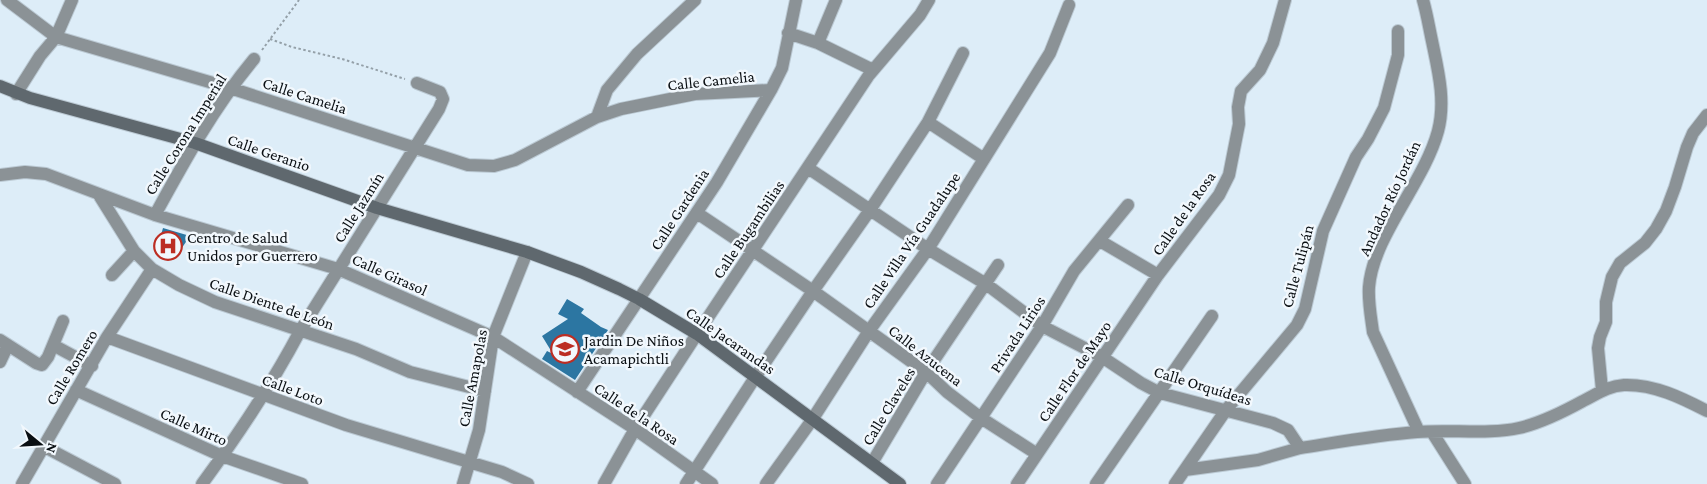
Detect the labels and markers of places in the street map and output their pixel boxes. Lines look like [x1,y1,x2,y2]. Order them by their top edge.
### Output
place label: Centro de Salud Unidos por Guerrero [187,229,318,265]
hospital icon: Centro de Salud Unidos por Guerrero [153,231,183,261]
place label: Jardin De Niños Acamapichtli [582,332,684,368]
school or university icon: Jardin De Niños Acamapichtli [550,334,580,364]

